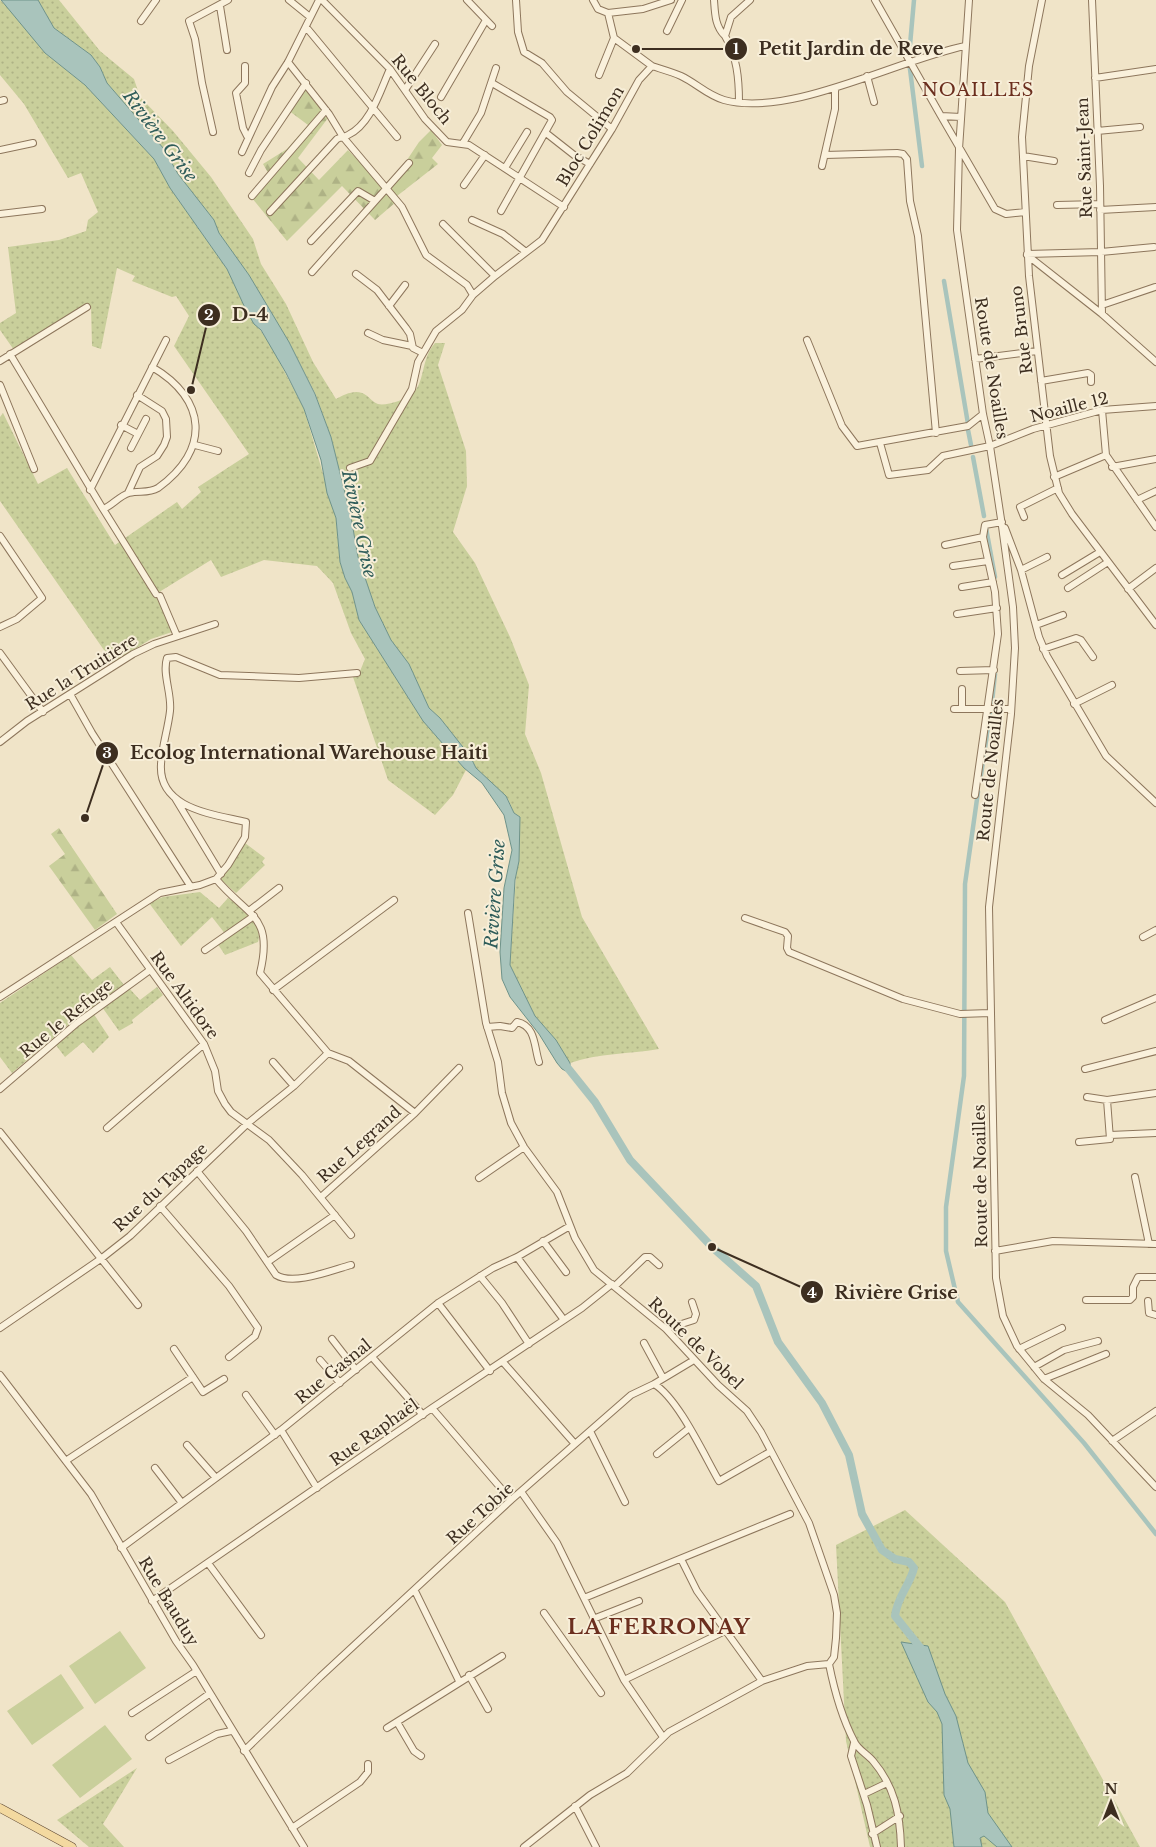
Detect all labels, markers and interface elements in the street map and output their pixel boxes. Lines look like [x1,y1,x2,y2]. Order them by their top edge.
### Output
callout: Petit Jardin de Reve [723,32,953,65]
text: Petit Jardin de Reve [759,38,943,60]
text: 1 [733,39,740,58]
street label: Rue Bloch [388,50,456,128]
district label: NOAILLES [922,79,1034,101]
street label: Bloc Colimon [552,82,628,190]
water label: Rivière Grise [118,85,202,186]
street label: Rue Saint-Jean [1072,97,1096,219]
street label: Rue Bruno [1006,285,1036,375]
street label: Route de Noailles [971,296,1013,440]
callout: D-4 [196,298,278,331]
text: D-4 [232,304,268,326]
text: 2 [204,305,214,324]
street label: Noaille 12 [1028,388,1110,426]
water label: Rivière Grise [337,467,381,580]
street label: Rue la Truitière [21,630,141,714]
street label: Route de Noailles [973,698,1007,842]
callout: Ecolog International Warehouse Haiti [94,736,498,769]
text: Ecolog International Warehouse Haiti [130,742,489,764]
text: 3 [102,743,112,762]
water label: Rivière Grise [480,839,510,950]
street label: Rue Altidore [147,947,223,1043]
street label: Rue le Refuge [16,974,116,1062]
street label: Rue Legrand [313,1101,405,1187]
street label: Route de Noailles [969,1104,991,1248]
street label: Rue du Tapage [109,1138,211,1236]
callout: Rivière Grise [799,1276,968,1309]
text: Rivière Grise [834,1282,958,1304]
text: 4 [807,1283,817,1302]
street label: Route de Vobel [645,1293,747,1393]
street label: Rue Gasnal [291,1334,375,1408]
street label: Rue Raphaël [326,1394,422,1470]
street label: Rue Tobie [442,1478,518,1548]
street label: Rue Bauduy [134,1553,204,1650]
district label: LA FERRONAY [567,1614,751,1640]
north arrow [1086,1777,1136,1827]
text: N [1104,1780,1118,1798]

